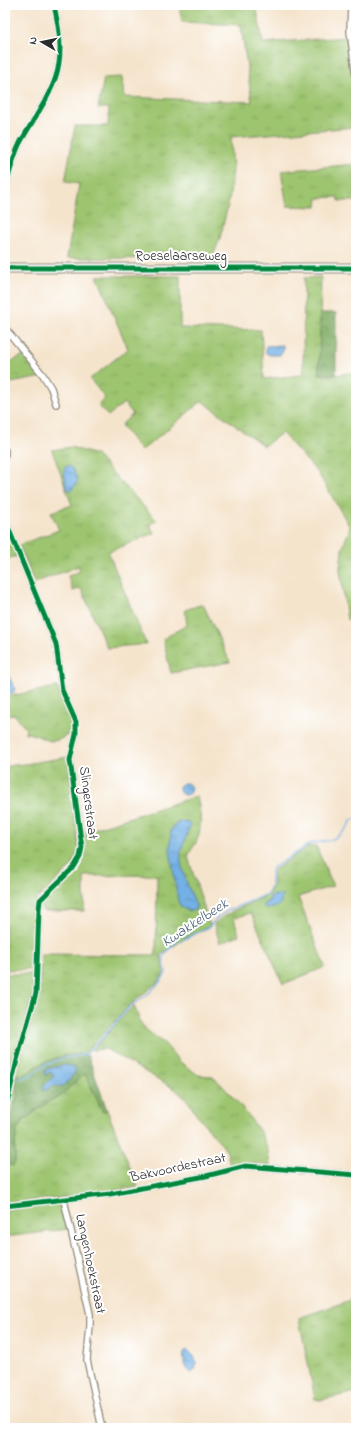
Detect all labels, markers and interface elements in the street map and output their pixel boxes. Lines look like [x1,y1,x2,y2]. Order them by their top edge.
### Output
north arrow [22,22,62,62]
text: N [25,36,42,46]
street label: Roeselaarseweg [135,246,227,268]
street label: Slingerstraat [72,765,103,841]
water label: Kwakkelbeek [157,892,234,953]
street label: Bakvoordestraat [127,1148,228,1189]
street label: Langenhoekstraat [68,1212,111,1316]

